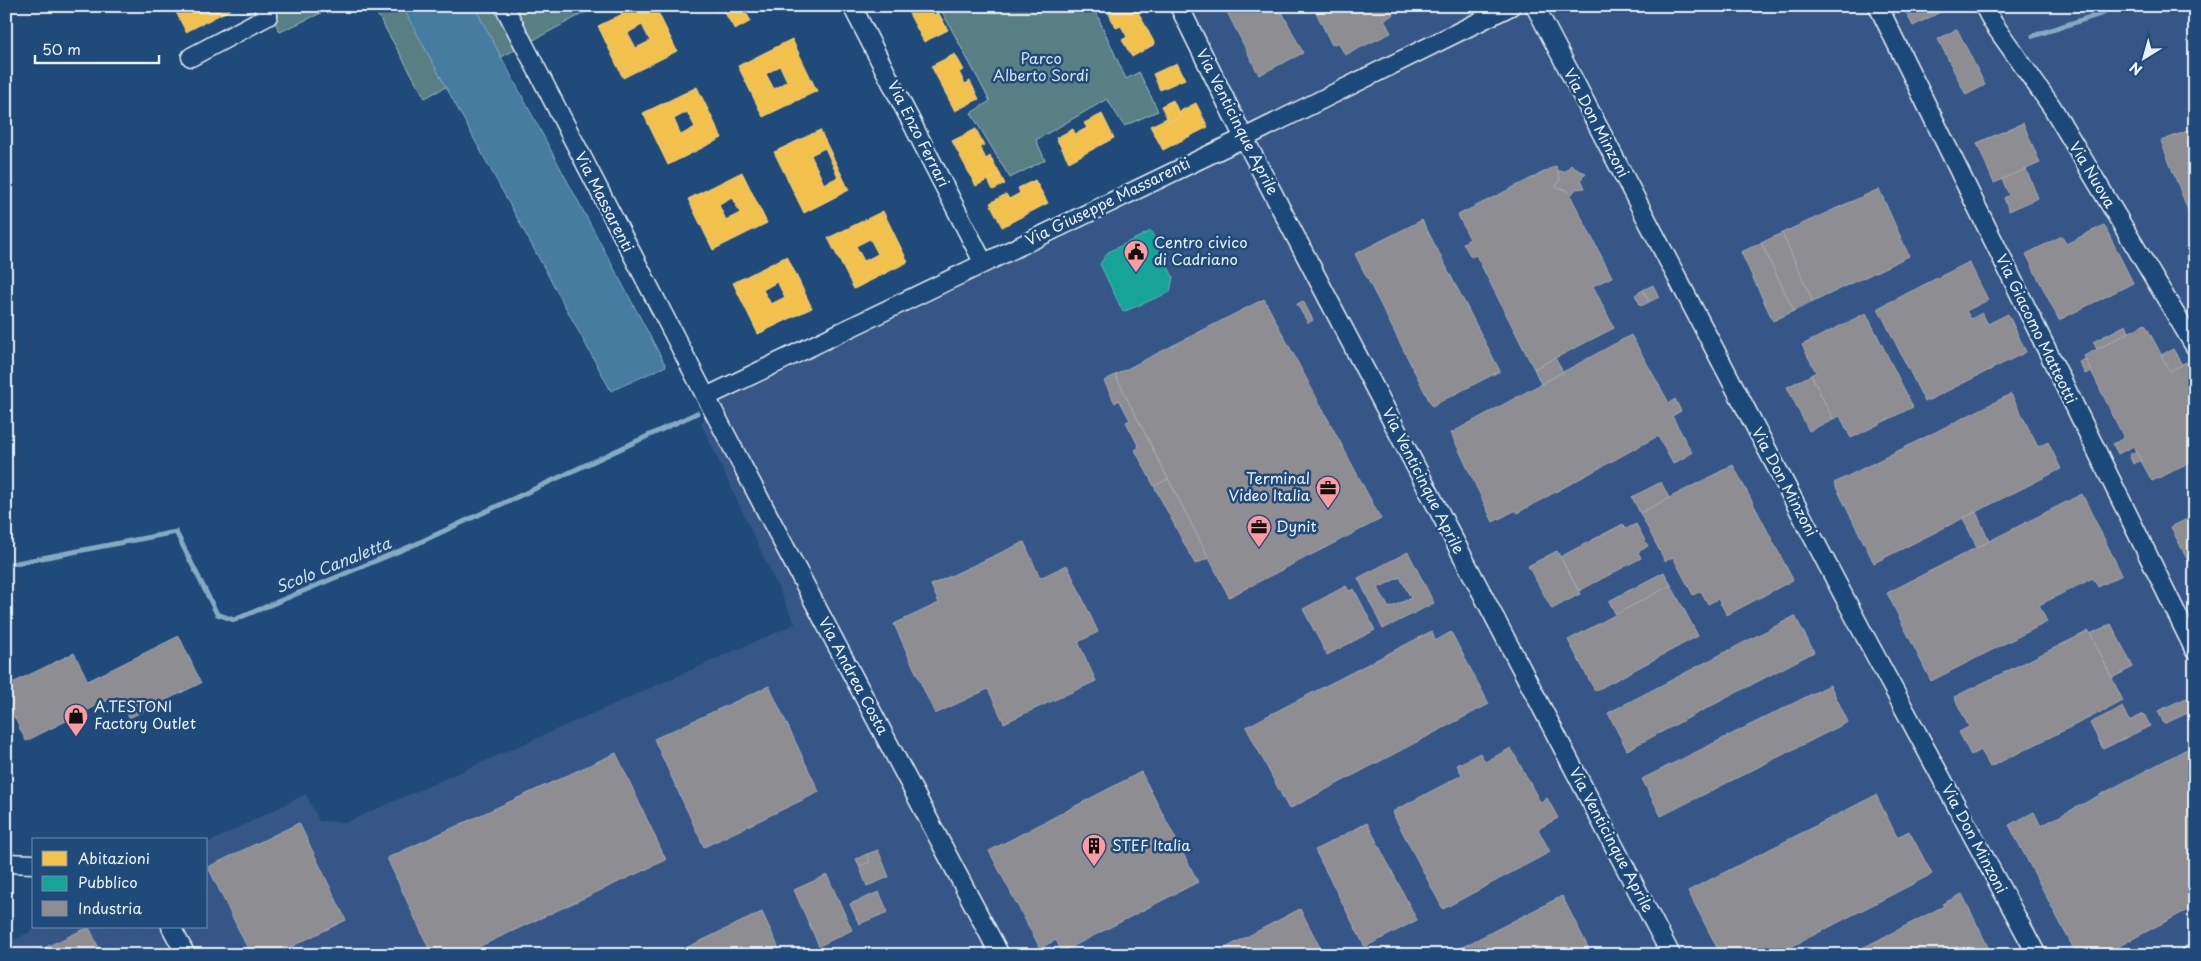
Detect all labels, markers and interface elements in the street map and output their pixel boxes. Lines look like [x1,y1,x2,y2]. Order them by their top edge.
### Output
scale bar [35,32,159,64]
north arrow [2118,32,2168,82]
text: 50 m [42,37,81,60]
street label: Via Venticinque Aprile [1191,44,1285,199]
park label: Parco Alberto Sordi [993,46,1089,86]
text: N [2125,57,2147,81]
street label: Via Don Minzoni [1559,64,1636,181]
street label: Via Enzo Ferrari [883,76,956,191]
street label: Via Nuova [2064,136,2123,213]
street label: Via Massarenti [570,147,641,256]
street label: Via Giuseppe Massarenti [1021,151,1194,251]
place label: Centro civico di Cadriano [1154,230,1248,270]
public building icon: Centro civico di Cadriano [1123,239,1149,273]
street label: Via Giacomo Matteotti [1991,250,2084,407]
street label: Via Venticinque Aprile [1377,403,1471,558]
street label: Via Don Minzoni [1747,423,1824,540]
place label: Terminal Video Italia [1229,466,1311,506]
office icon: Terminal Video Italia [1315,475,1341,509]
office icon: Dynit [1246,514,1272,548]
place label: Dynit [1276,514,1317,537]
water label: Scolo Canaletta [271,530,395,598]
street label: Via Andrea Costa [813,612,895,739]
place label: A.TESTONI Factory Outlet [94,694,196,734]
shop icon: A.TESTONI Factory Outlet [63,703,89,737]
street label: Via Venticinque Aprile [1564,763,1660,916]
street label: Via Don Minzoni [1937,780,2014,897]
building icon: STEF Italia [1081,833,1107,867]
place label: STEF Italia [1112,833,1191,856]
legend [32,838,208,928]
text: Abitazioni [78,846,150,869]
text: Pubblico [78,870,138,893]
text: Industria [78,896,142,919]

